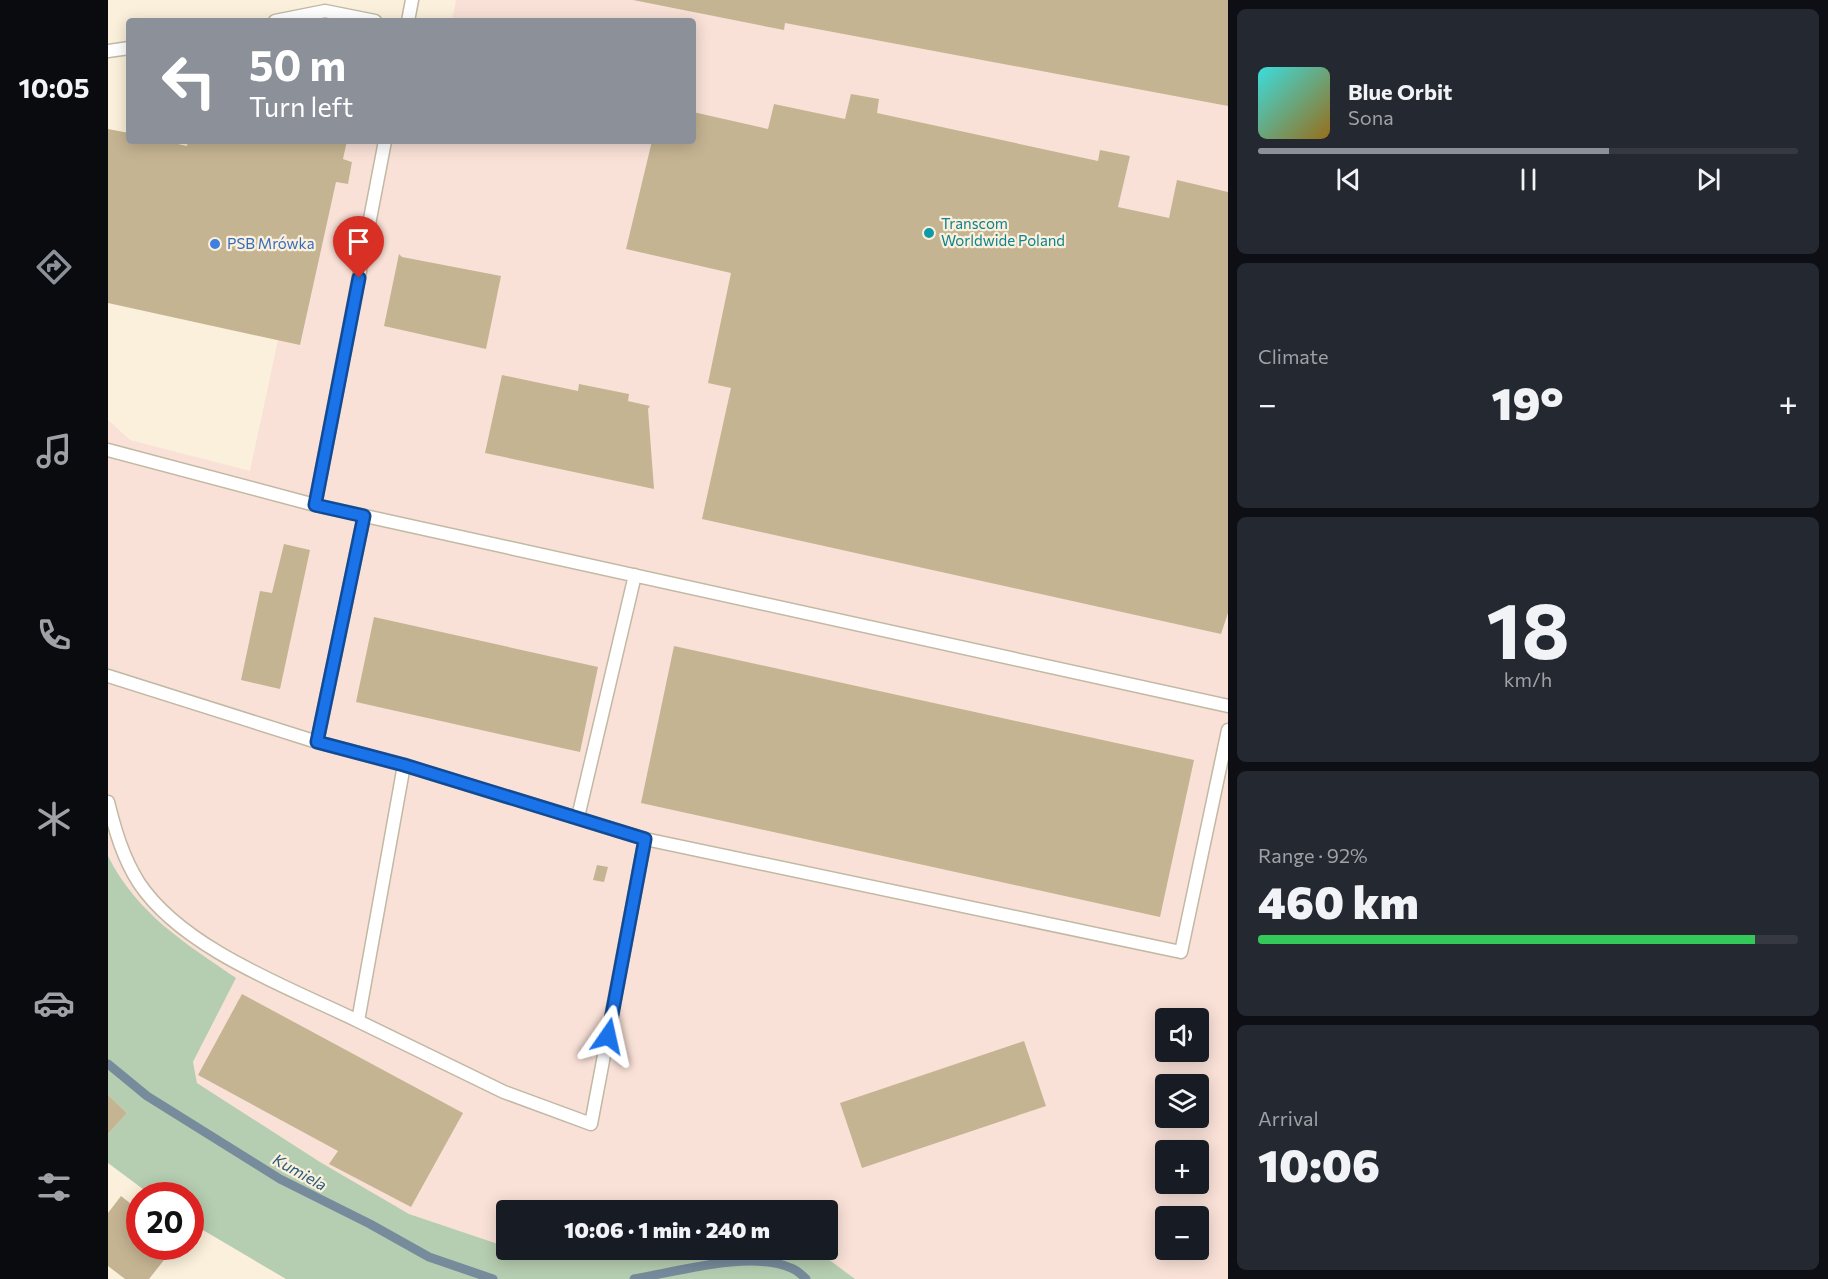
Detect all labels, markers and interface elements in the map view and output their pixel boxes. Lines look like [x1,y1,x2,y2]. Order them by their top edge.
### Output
text: 50 m [249,38,346,90]
icon: left [150,42,228,120]
text: 10:05 [19,71,89,104]
text: Blue Orbit [1348,78,1452,105]
text: Turn left [249,90,353,123]
text: Sona [1348,105,1394,129]
icon: previous [1332,163,1365,196]
icon: pause [1512,163,1545,196]
icon: next [1692,163,1725,196]
place label: Transcom Worldwide Poland [941,214,1065,249]
pin [333,216,384,278]
icon: arrive [342,225,375,258]
marker: Transcom Worldwide Poland [922,226,936,240]
place label: PSB Mrówka [227,234,315,252]
marker: PSB Mrówka [208,237,222,251]
icon: directions [33,246,75,288]
text: Climate [1258,344,1328,368]
text: 19° [1492,374,1564,429]
text: − [1258,382,1277,423]
text: + [1779,382,1798,423]
icon: music [33,430,75,472]
text: 18 [1486,580,1570,675]
icon: phone [33,614,75,656]
text: km/h [1504,667,1552,691]
icon: climate [33,798,75,840]
text: Range · 92% [1258,843,1368,867]
text: 460 km [1258,873,1419,928]
icon: car [33,982,75,1024]
position arrow [576,1004,640,1068]
map controls [1155,1008,1209,1260]
button: sound [1155,1008,1209,1062]
button: layers [1155,1074,1209,1128]
text: Arrival [1258,1106,1319,1130]
text: 10:06 [1258,1136,1380,1191]
button: + [1155,1140,1209,1194]
water label: Kumiela [270,1149,330,1194]
icon: filters [33,1166,75,1208]
speed limit sign: 20 [126,1182,204,1260]
button: − [1155,1206,1209,1260]
text: 10:06 · 1 min · 240 m [564,1216,770,1243]

